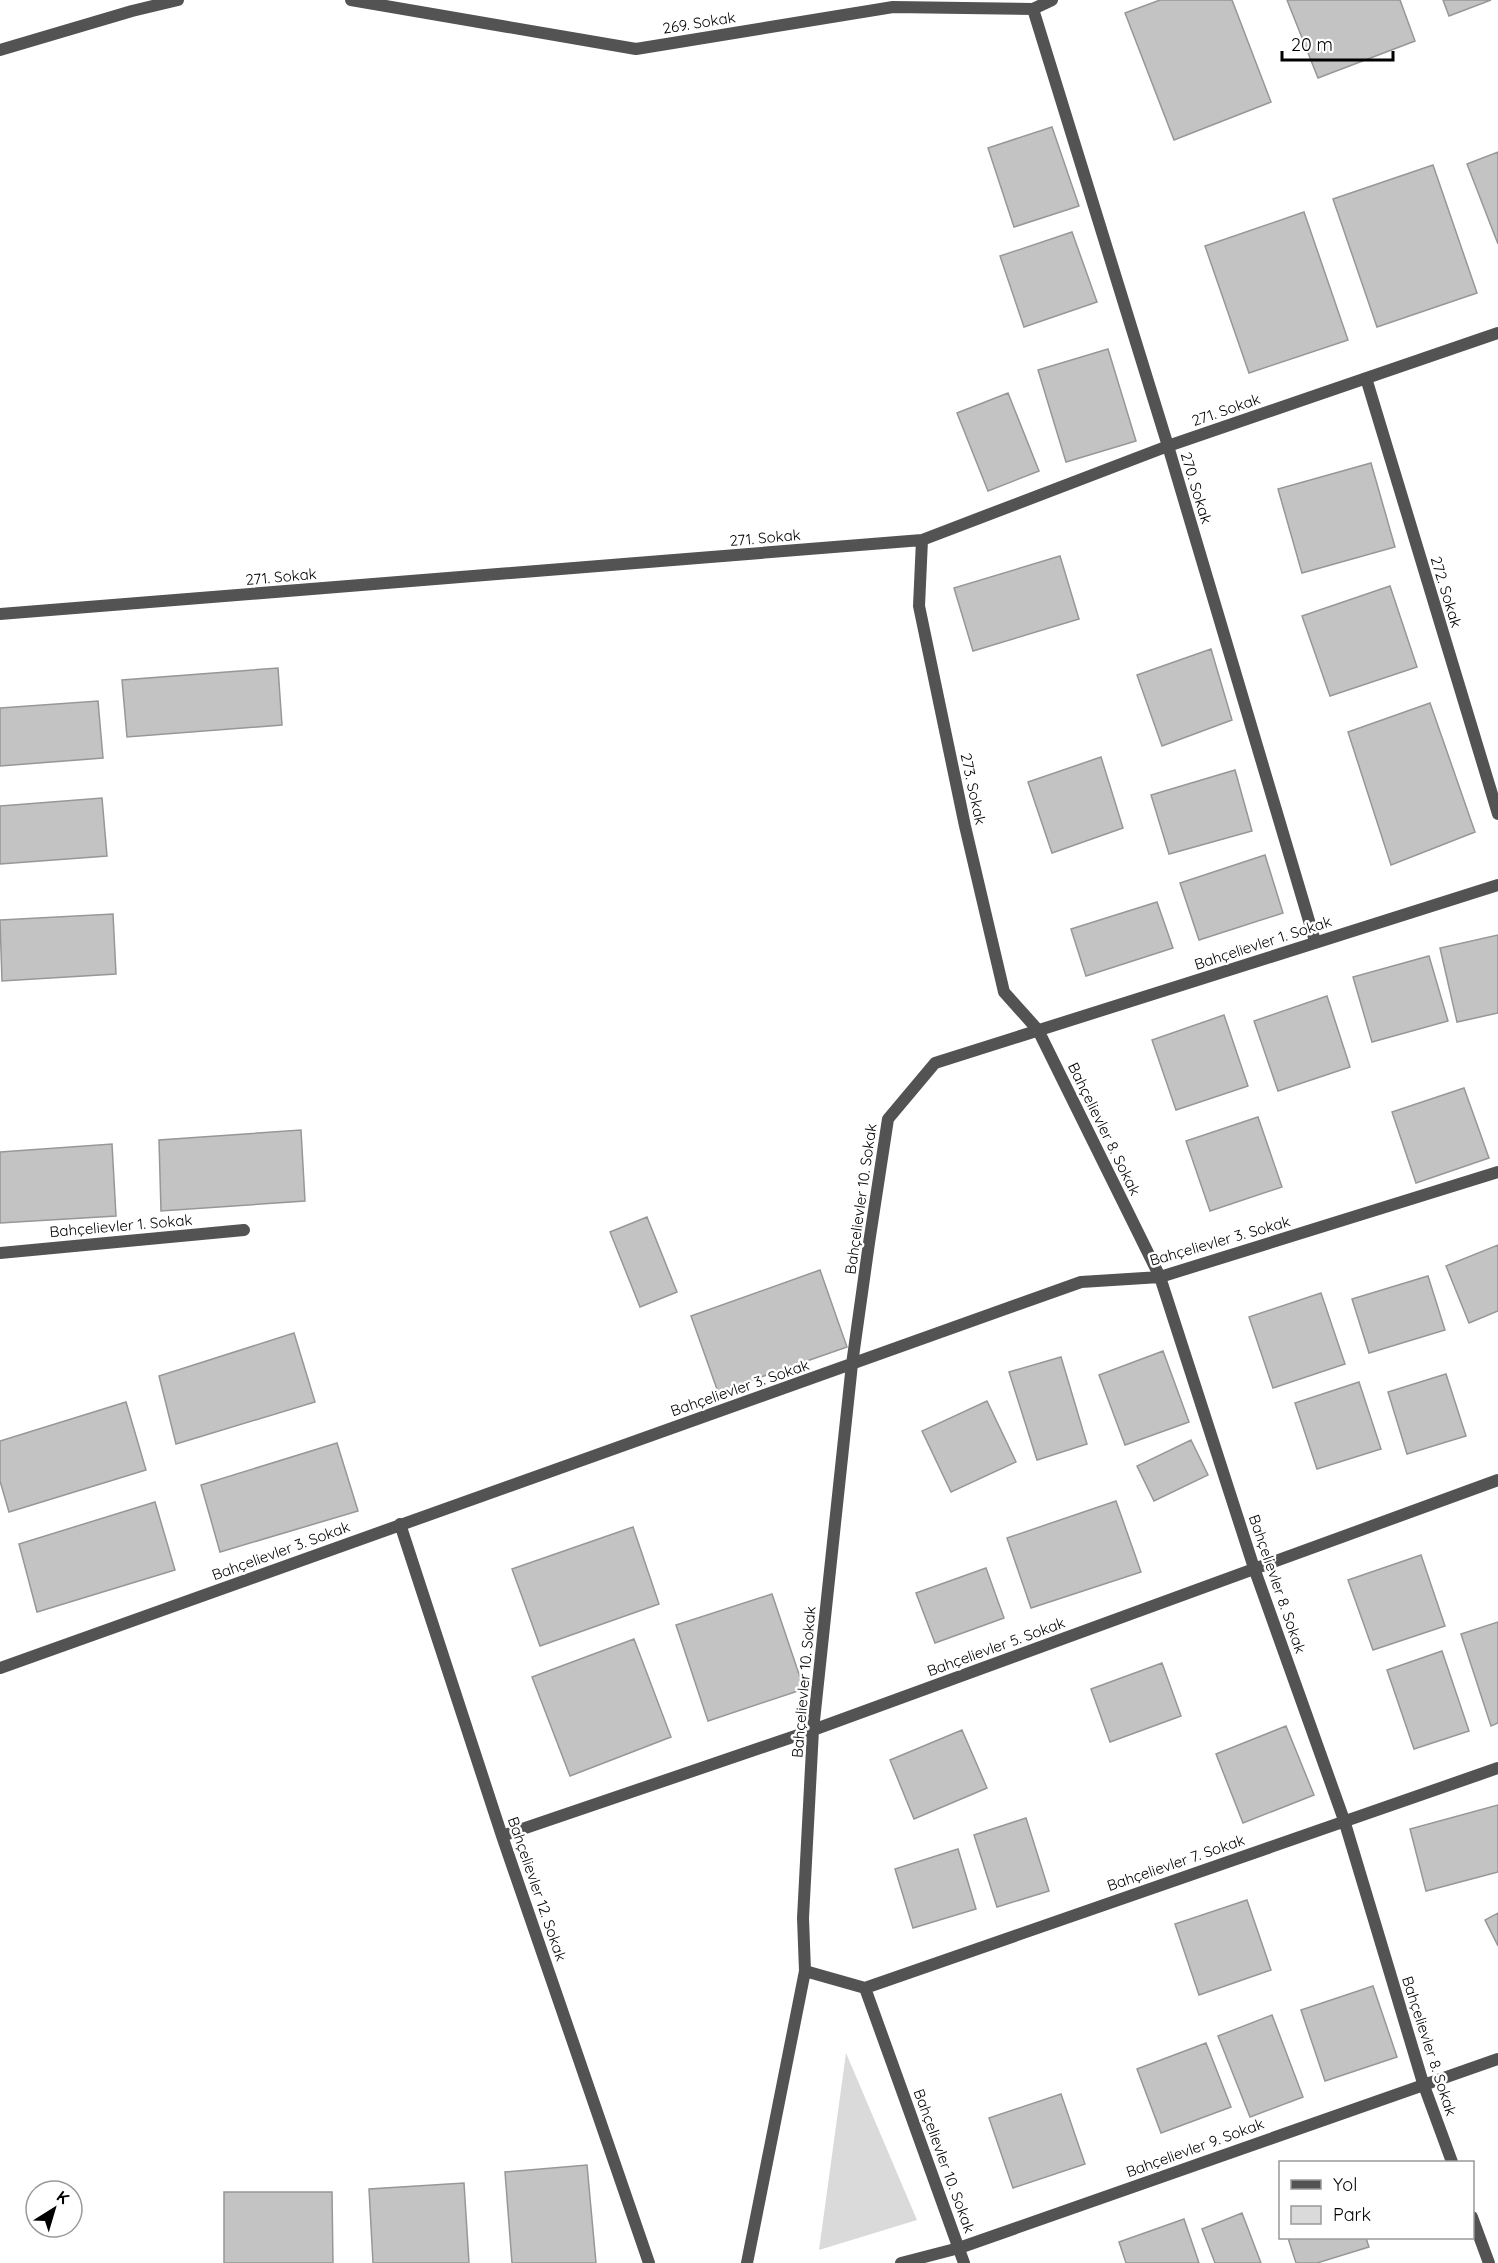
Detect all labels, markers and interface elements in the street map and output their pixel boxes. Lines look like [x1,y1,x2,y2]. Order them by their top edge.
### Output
street label: 269. Sokak [661,7,737,38]
scale bar [1282,24,1393,62]
text: 20 m [1291,33,1333,56]
street label: 271. Sokak [1189,389,1263,430]
street label: 270. Sokak [1177,450,1216,526]
street label: 271. Sokak [729,525,801,550]
street label: 272. Sokak [1427,554,1466,630]
street label: 271. Sokak [245,564,317,589]
street label: 273. Sokak [957,751,990,827]
street label: Bahçelievler 1. Sokak [1192,911,1334,974]
street label: Bahçelievler 8. Sokak [1064,1059,1145,1198]
street label: Bahçelievler 10. Sokak [841,1122,880,1276]
street label: Bahçelievler 1. Sokak [49,1210,193,1241]
street label: Bahçelievler 3. Sokak [1147,1211,1292,1270]
street label: Bahçelievler 3. Sokak [668,1355,812,1420]
street label: Bahçelievler 8. Sokak [1245,1512,1310,1656]
street label: Bahçelievler 3. Sokak [209,1517,352,1584]
street label: Bahçelievler 10. Sokak [787,1605,820,1759]
street label: Bahçelievler 5. Sokak [924,1613,1067,1680]
street label: Bahçelievler 12. Sokak [504,1814,571,1964]
street label: Bahçelievler 7. Sokak [1104,1830,1247,1895]
street label: Bahçelievler 8. Sokak [1398,1974,1461,2118]
street label: Bahçelievler 10. Sokak [910,2086,979,2236]
street label: Bahçelievler 9. Sokak [1123,2114,1266,2181]
legend [1279,2161,1474,2239]
text: Yol [1333,2173,1357,2196]
north arrow [24,2179,84,2239]
text: K [53,2186,73,2208]
text: Park [1333,2203,1371,2226]

